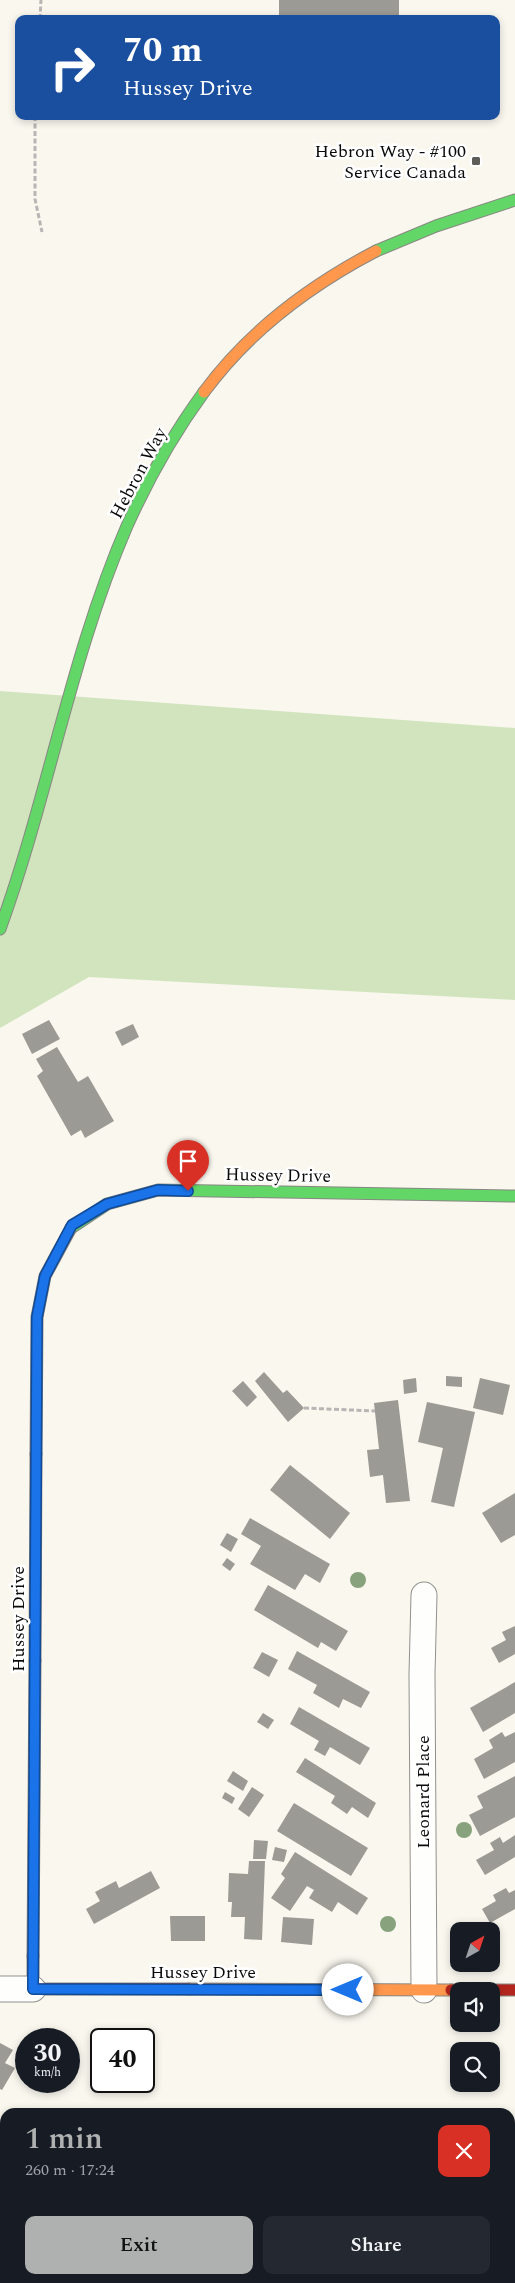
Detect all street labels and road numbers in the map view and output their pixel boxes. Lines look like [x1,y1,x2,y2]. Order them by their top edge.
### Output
street label: Hebron Way [103,422,174,524]
street label: Hussey Drive [225,1161,331,1190]
street label: Hussey Drive [5,1566,32,1672]
street label: Leonard Place [410,1735,437,1849]
street label: Hussey Drive [150,1959,256,1986]

